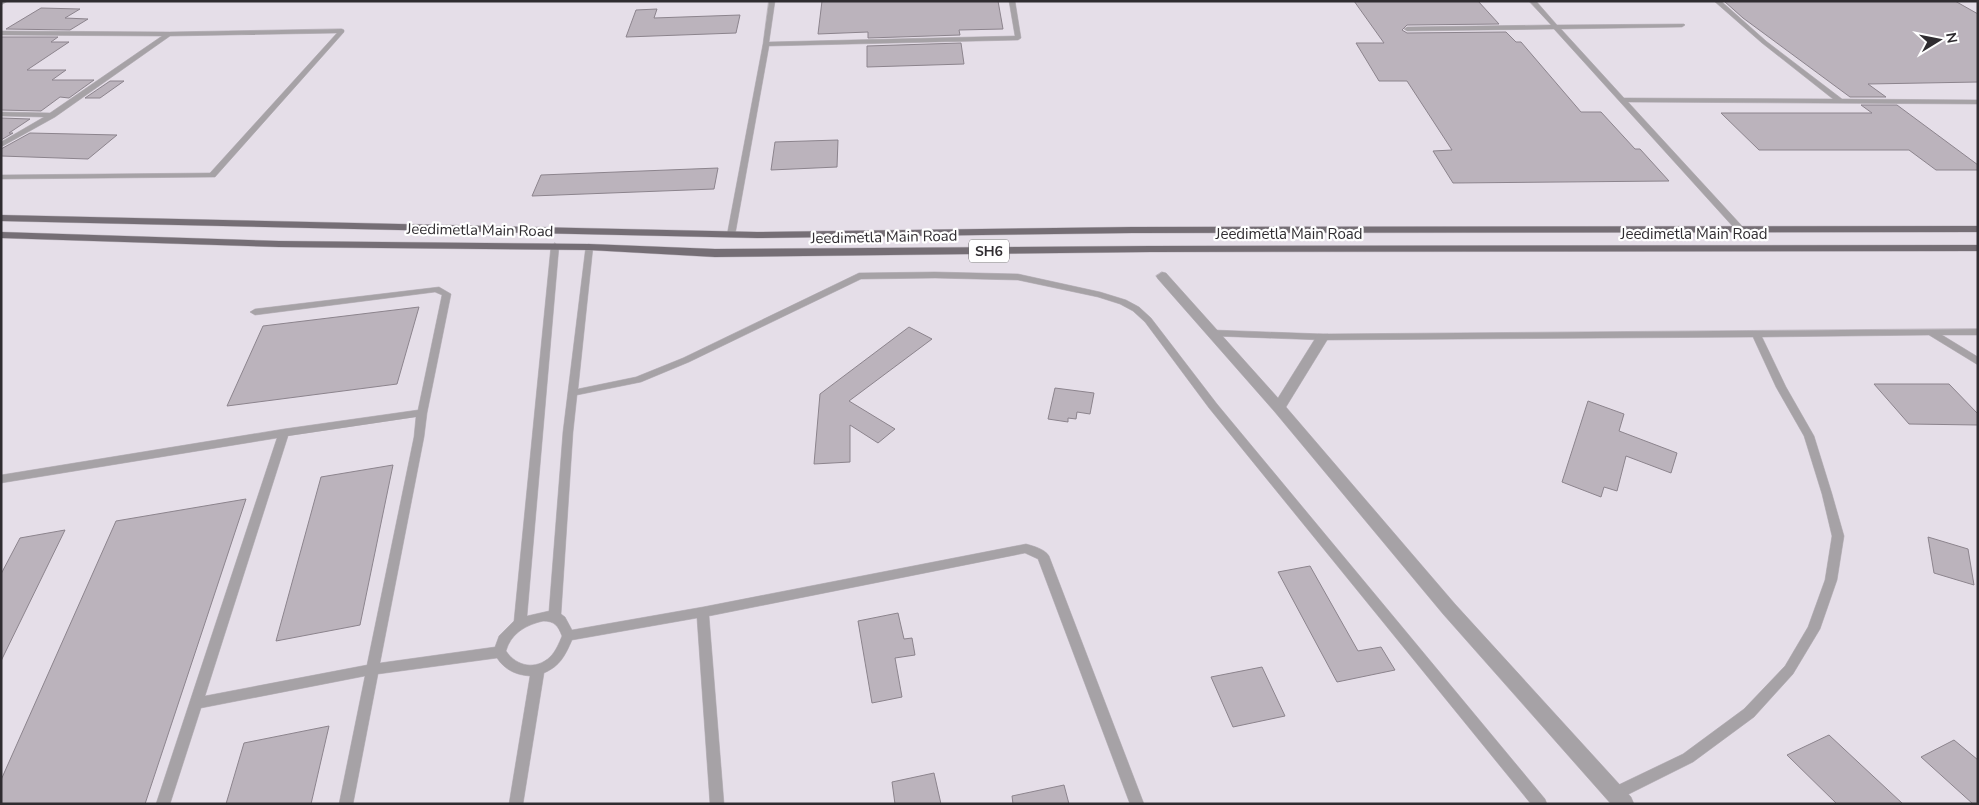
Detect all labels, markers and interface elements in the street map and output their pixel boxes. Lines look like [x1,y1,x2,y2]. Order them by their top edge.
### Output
north arrow [1914,15,1964,65]
text: N [1941,31,1962,45]
street label: Jeedimetla Main Road [405,219,554,241]
street label: Jeedimetla Main Road [1215,224,1362,244]
street label: Jeedimetla Main Road [1620,224,1767,244]
street label: Jeedimetla Main Road [809,226,958,248]
road number: SH6 [969,240,1009,262]

